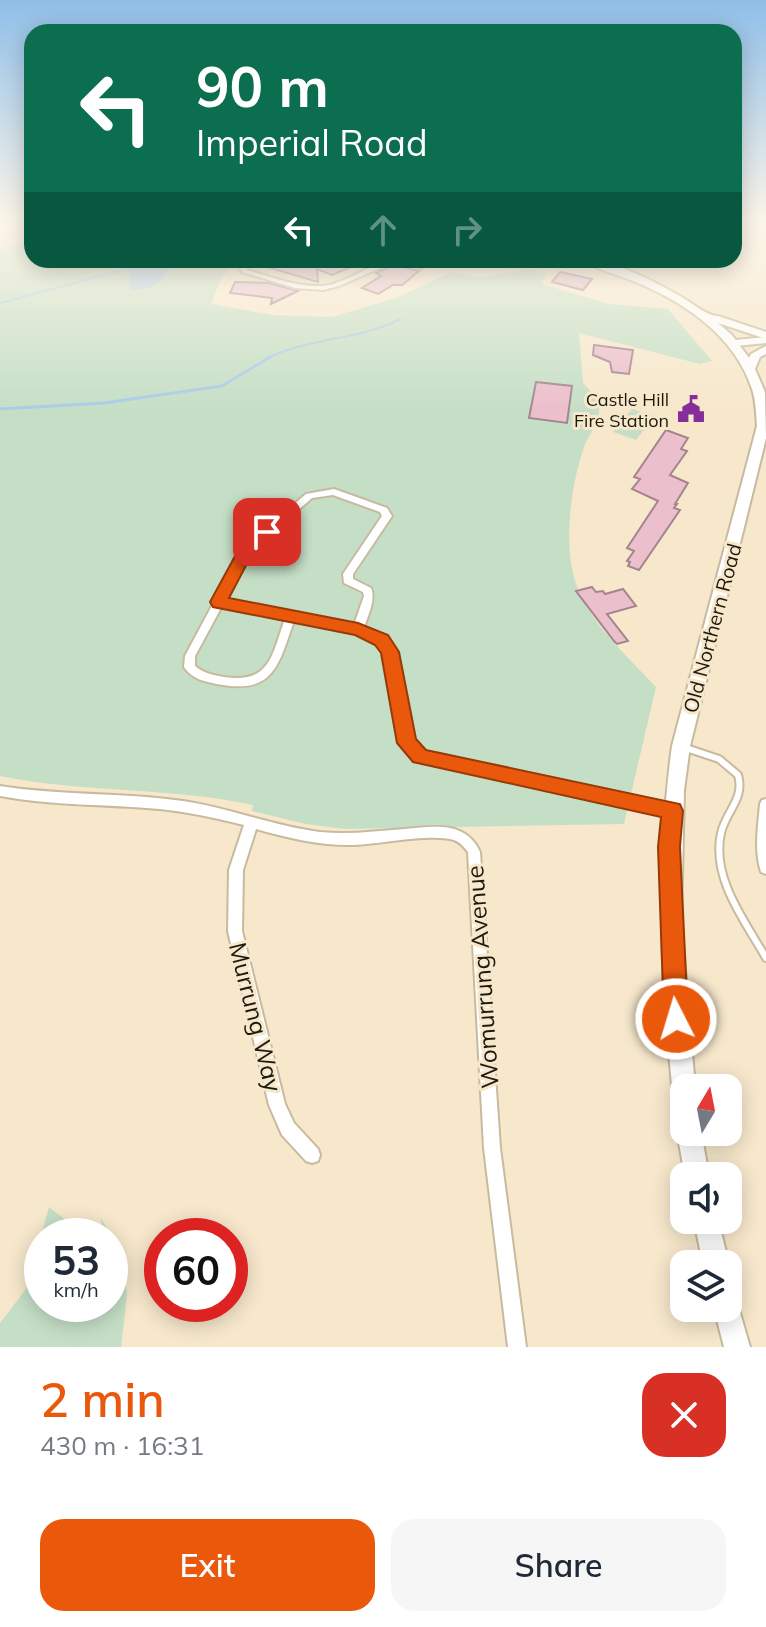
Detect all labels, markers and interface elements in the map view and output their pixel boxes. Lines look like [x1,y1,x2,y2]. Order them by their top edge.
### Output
text: 90 m [196,51,329,121]
icon: left [64,56,168,160]
text: Imperial Road [196,120,428,165]
icon: left [277,208,321,252]
icon: ahead [361,208,405,252]
icon: right [445,208,489,252]
place label: Castle Hill Fire Station [574,388,669,432]
public building icon: Castle Hill Fire Station [676,394,706,424]
pin [233,498,301,566]
icon: arrive [245,510,289,554]
street label: Old Northern Road [677,541,747,715]
street label: Womurrung Avenue [459,864,505,1090]
street label: Murrung Way [223,939,289,1095]
position arrow [634,977,718,1061]
north arrow [670,1074,742,1146]
map controls [670,1074,742,1322]
button: sound [670,1162,742,1234]
speed limit sign: 60 [144,1218,248,1322]
text: 53 [52,1235,100,1285]
button: layers [670,1250,742,1322]
text: km/h [53,1277,99,1302]
text: 2 min [40,1369,165,1429]
button: close [642,1373,726,1457]
text: 430 m · 16:31 [40,1429,204,1462]
button: Exit [40,1519,375,1611]
button: Share [391,1519,726,1611]

